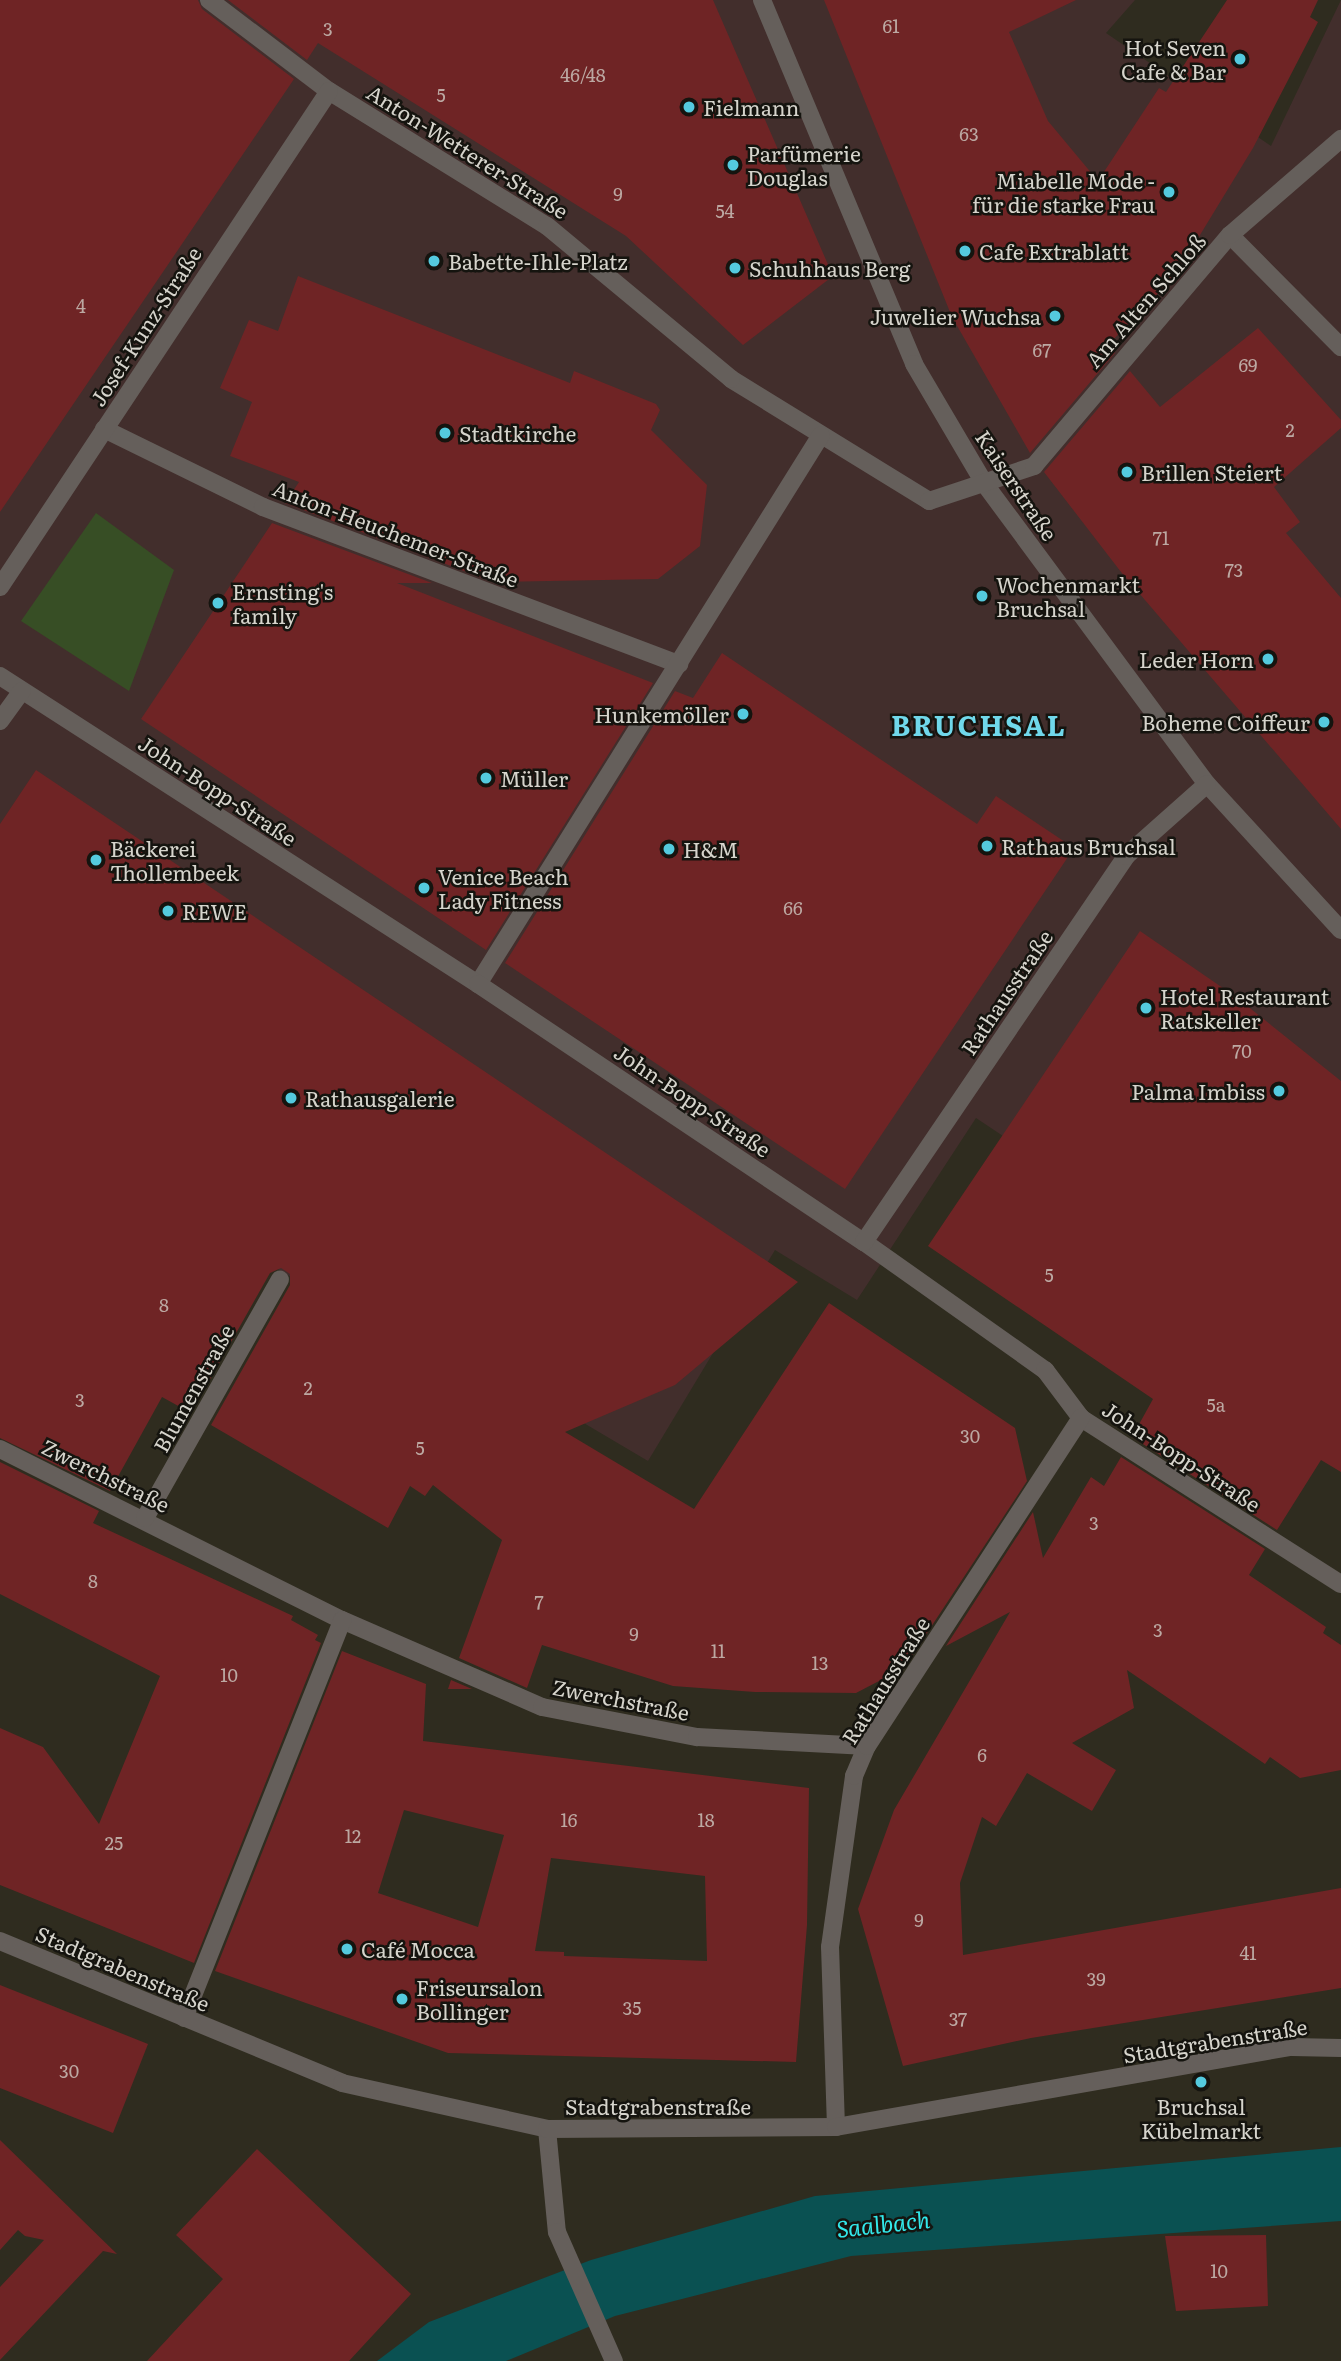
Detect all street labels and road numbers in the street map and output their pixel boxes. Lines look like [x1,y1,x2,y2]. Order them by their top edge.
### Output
street label: Anton-Wetterer-Straße [363,79,573,223]
street label: Am Alten Schloß [1080,228,1210,372]
street label: Josef-Kunz-Straße [84,242,206,410]
street label: Kaiserstraße [971,425,1063,545]
street label: Anton-Heuchemer-Straße [270,474,522,592]
street label: John-Bopp-Straße [134,730,302,850]
street label: Rathausstraße [955,925,1057,1059]
street label: John-Bopp-Straße [610,1038,776,1162]
street label: Blumenstraße [148,1320,238,1456]
street label: John-Bopp-Straße [1098,1396,1266,1516]
street label: Zwerchstraße [38,1433,174,1517]
street label: Rathausstraße [836,1612,934,1748]
street label: Zwerchstraße [550,1673,692,1725]
street label: Stadtgrabenstraße [32,1920,214,2016]
street label: Stadtgrabenstraße [1121,2013,1309,2067]
street label: Stadtgrabenstraße [565,2093,751,2119]

